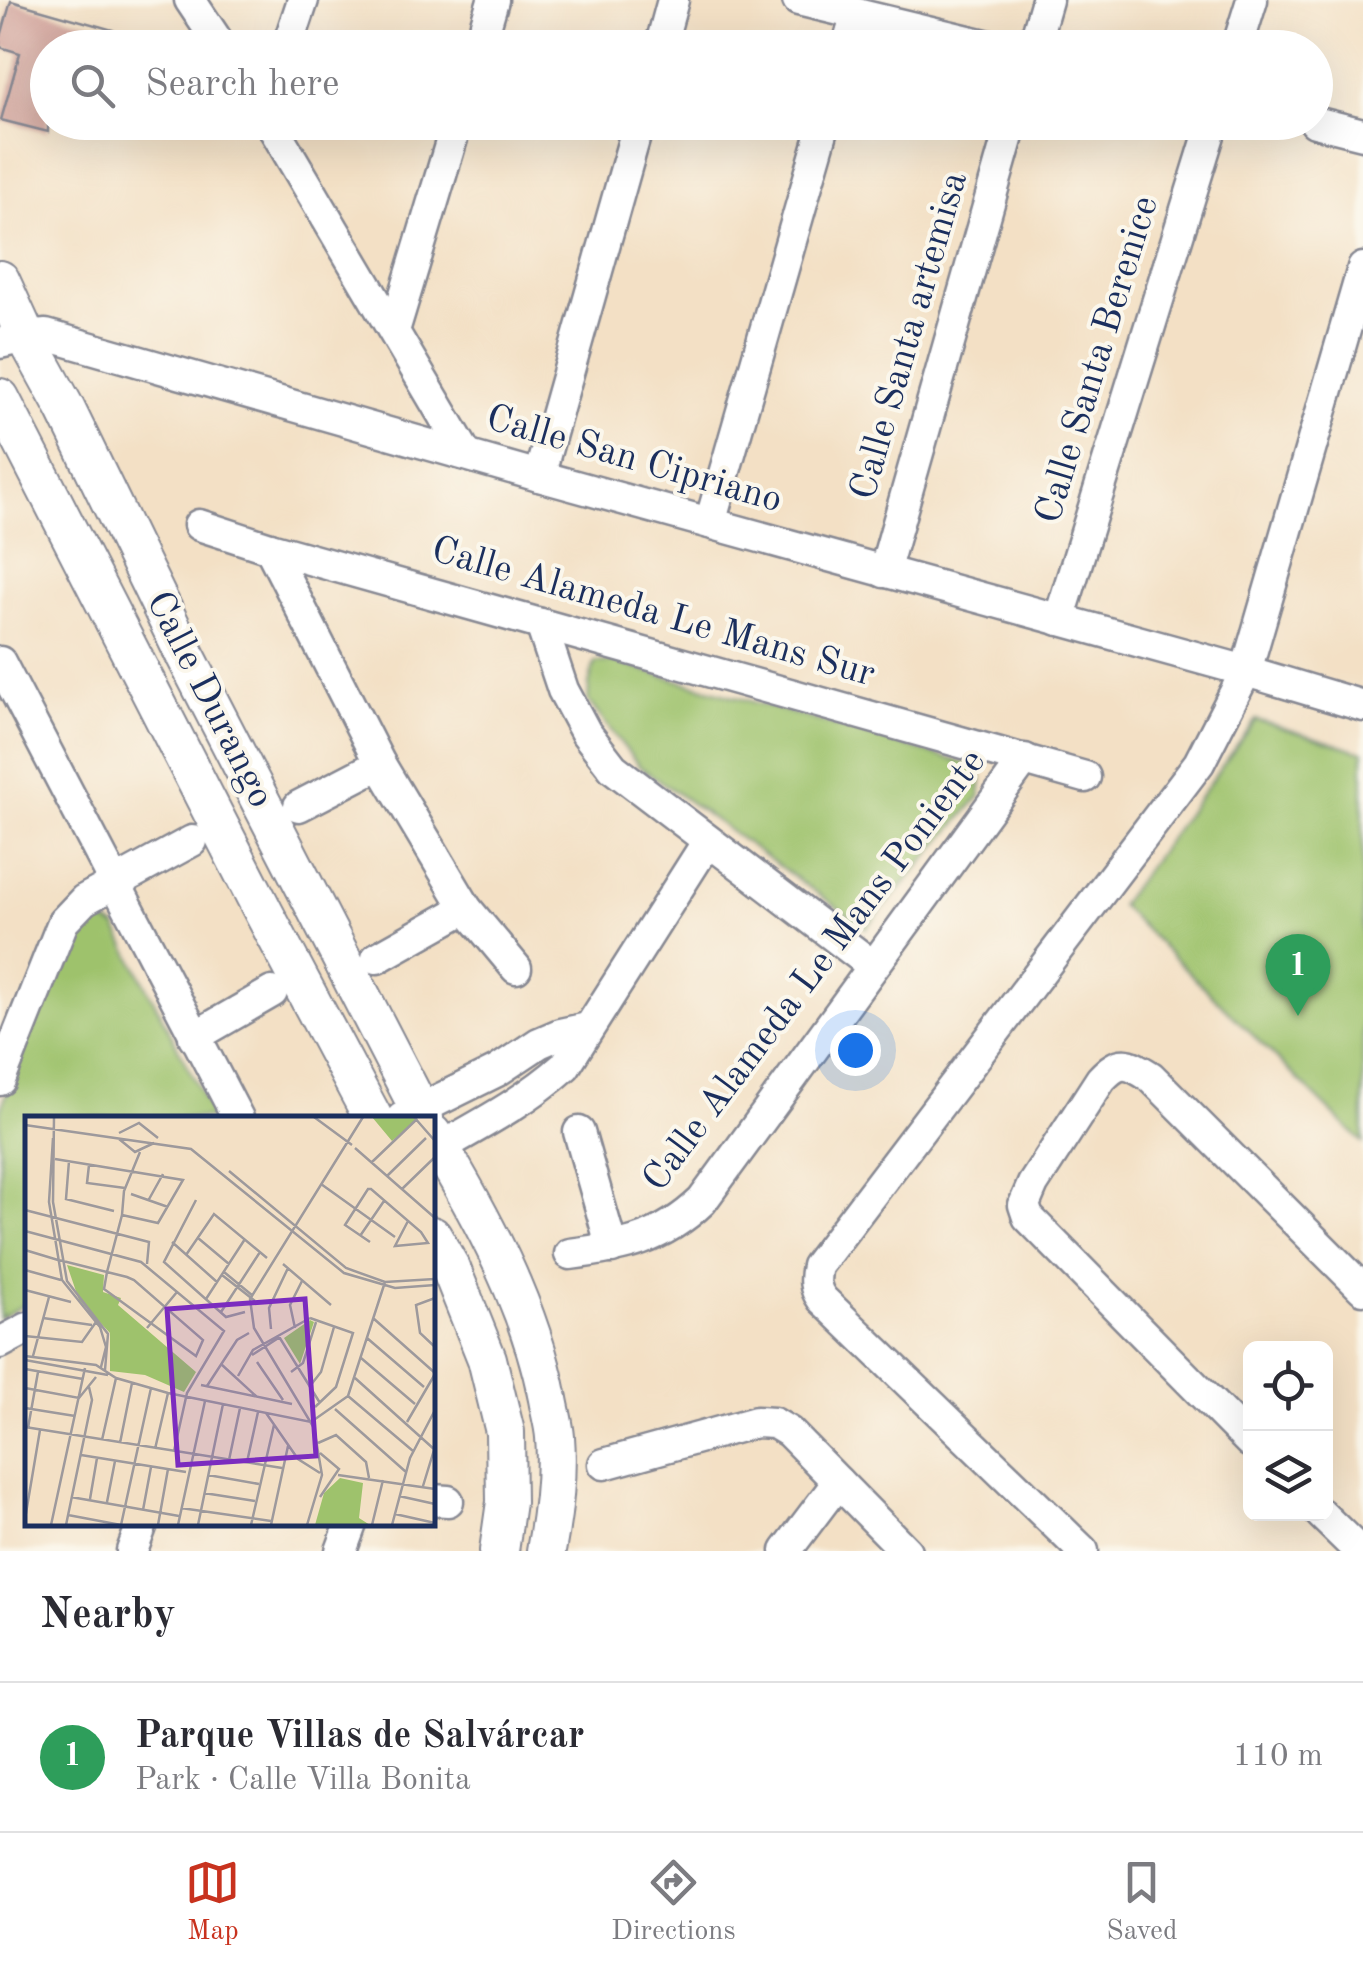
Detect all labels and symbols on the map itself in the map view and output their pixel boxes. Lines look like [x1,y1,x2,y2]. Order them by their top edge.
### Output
street label: Calle Santa artemisa [845,167,975,504]
street label: Calle Santa Berenice [1030,192,1166,528]
street label: Calle San Cipriano [482,400,786,520]
street label: Calle Alameda Le Mans Sur [427,531,879,695]
street label: Calle Durango [138,586,280,814]
street label: Calle Alameda Le Mans Poniente [637,743,993,1199]
pin: 1 [1266,934,1330,1016]
your location [830,1025,881,1076]
inset map [25,1116,435,1526]

